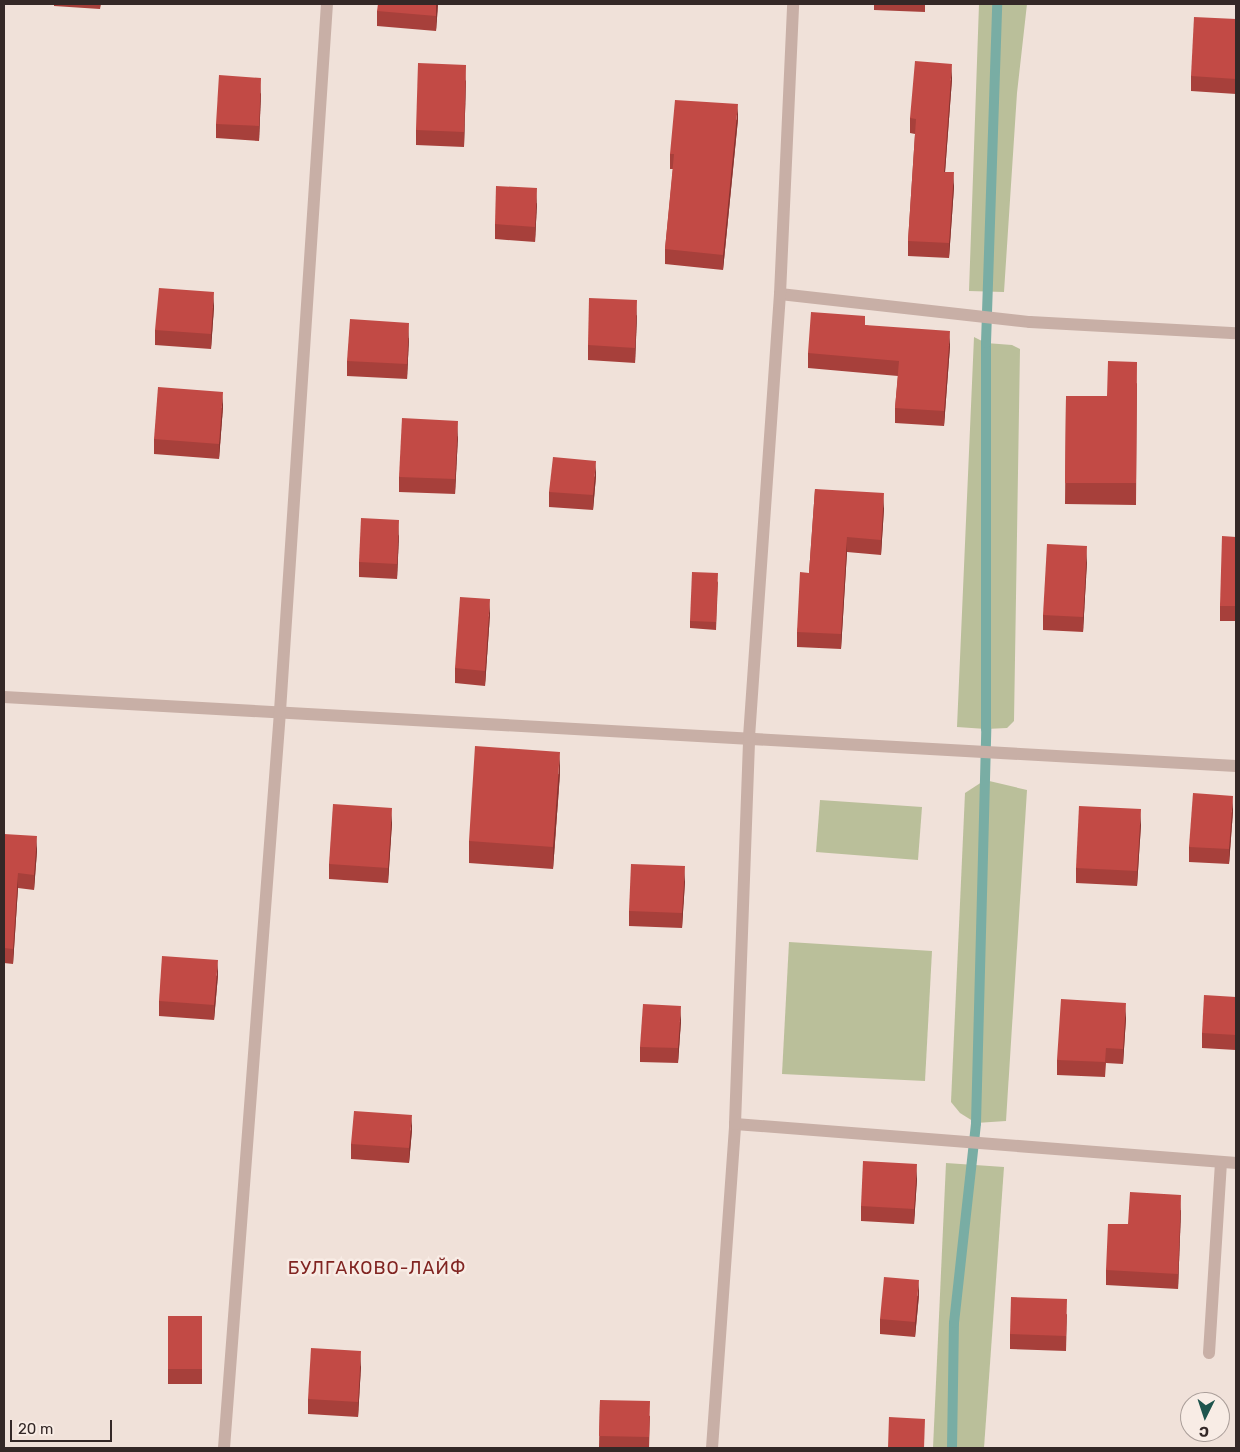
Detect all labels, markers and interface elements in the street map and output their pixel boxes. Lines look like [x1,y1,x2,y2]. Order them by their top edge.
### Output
district label: БУЛГАКОВО-ЛАЙФ [286,1257,468,1279]
north arrow [1180,1392,1230,1442]
scale bar [12,1410,115,1442]
text: 20 m [18,1420,53,1438]
text: С [1199,1423,1209,1440]

